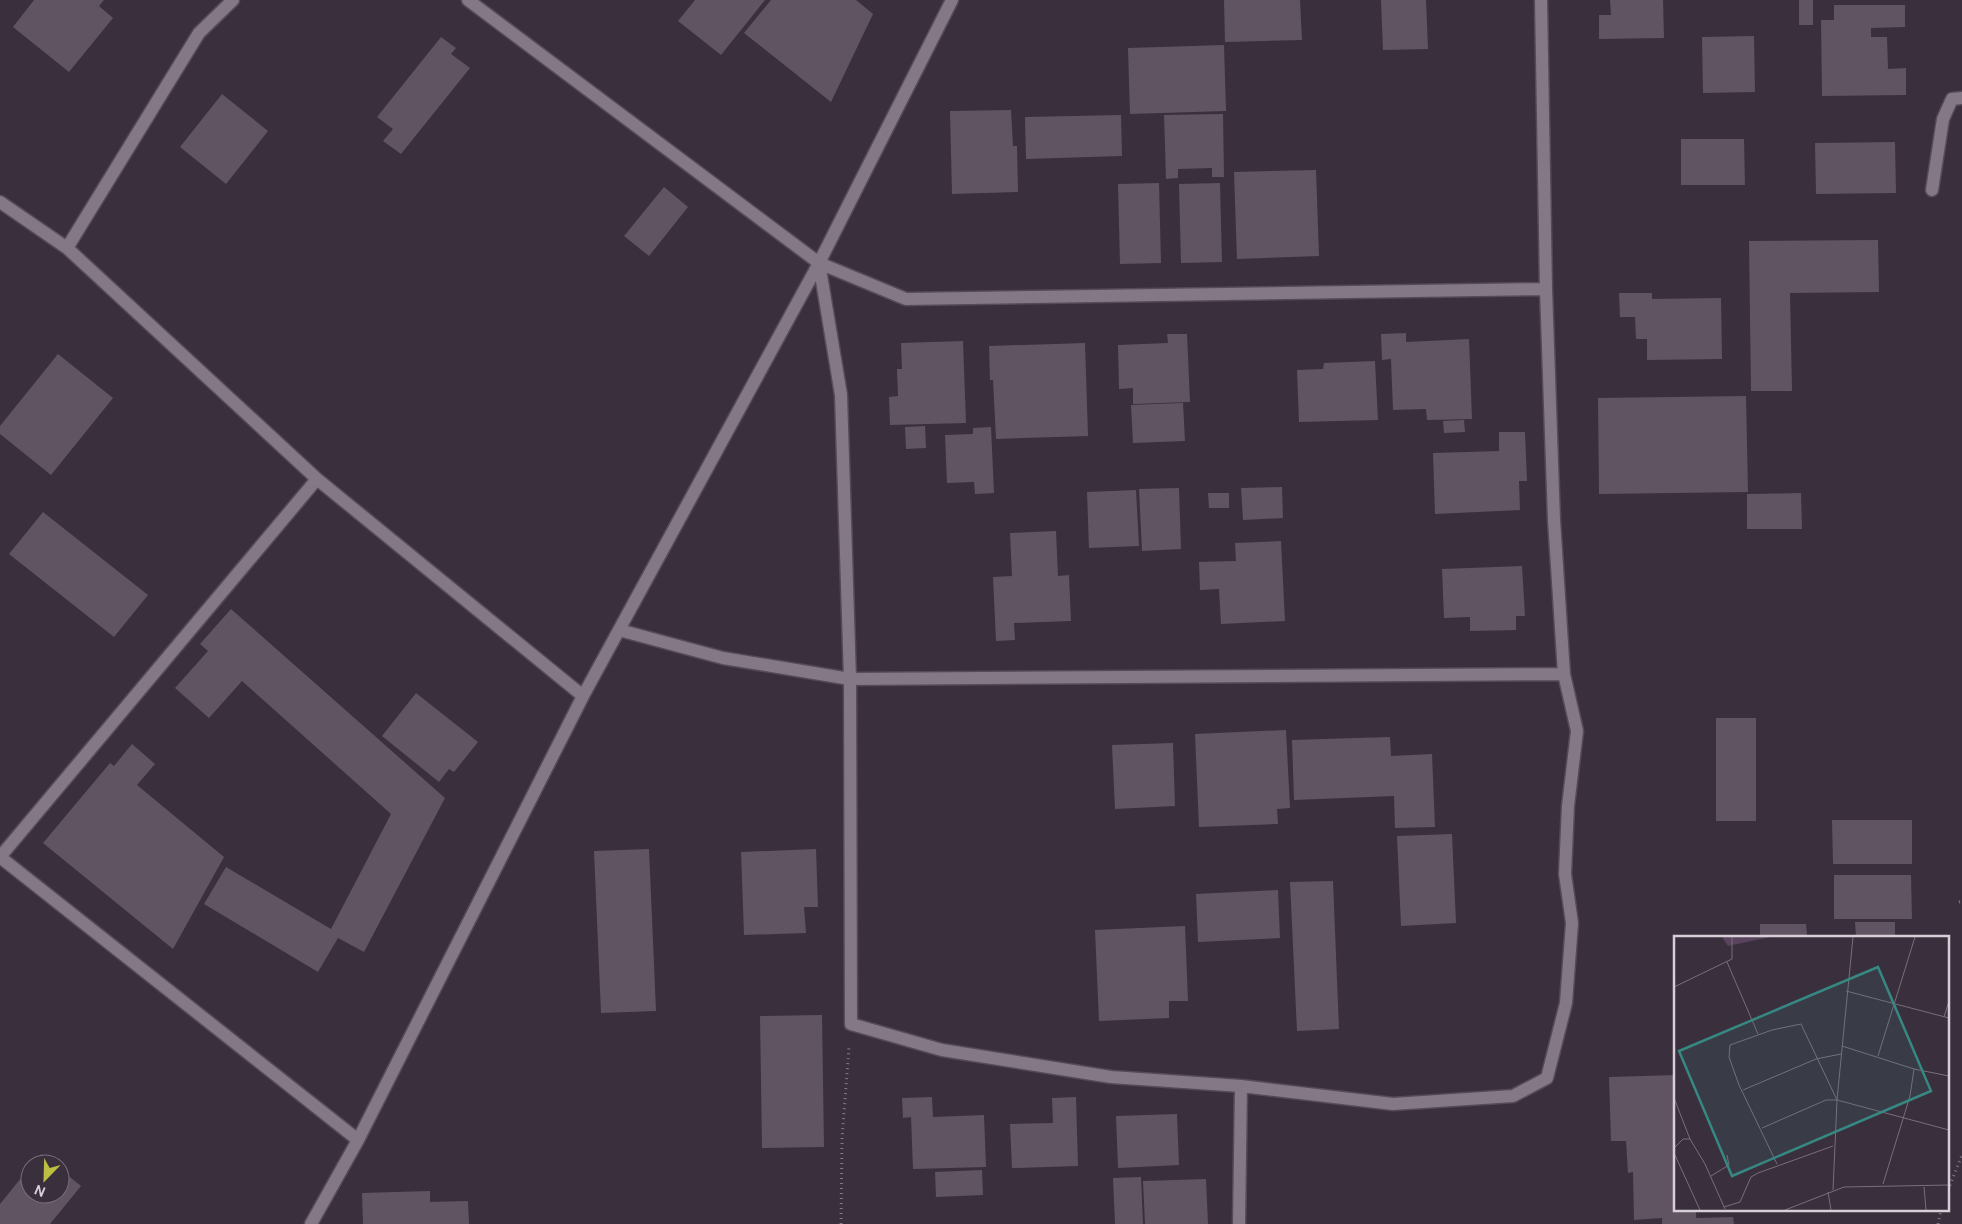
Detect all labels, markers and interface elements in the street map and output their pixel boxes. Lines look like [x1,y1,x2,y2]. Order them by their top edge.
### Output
inset map [1674,936,1950,1212]
north arrow [20,1154,70,1204]
text: N [32,1181,48,1201]

